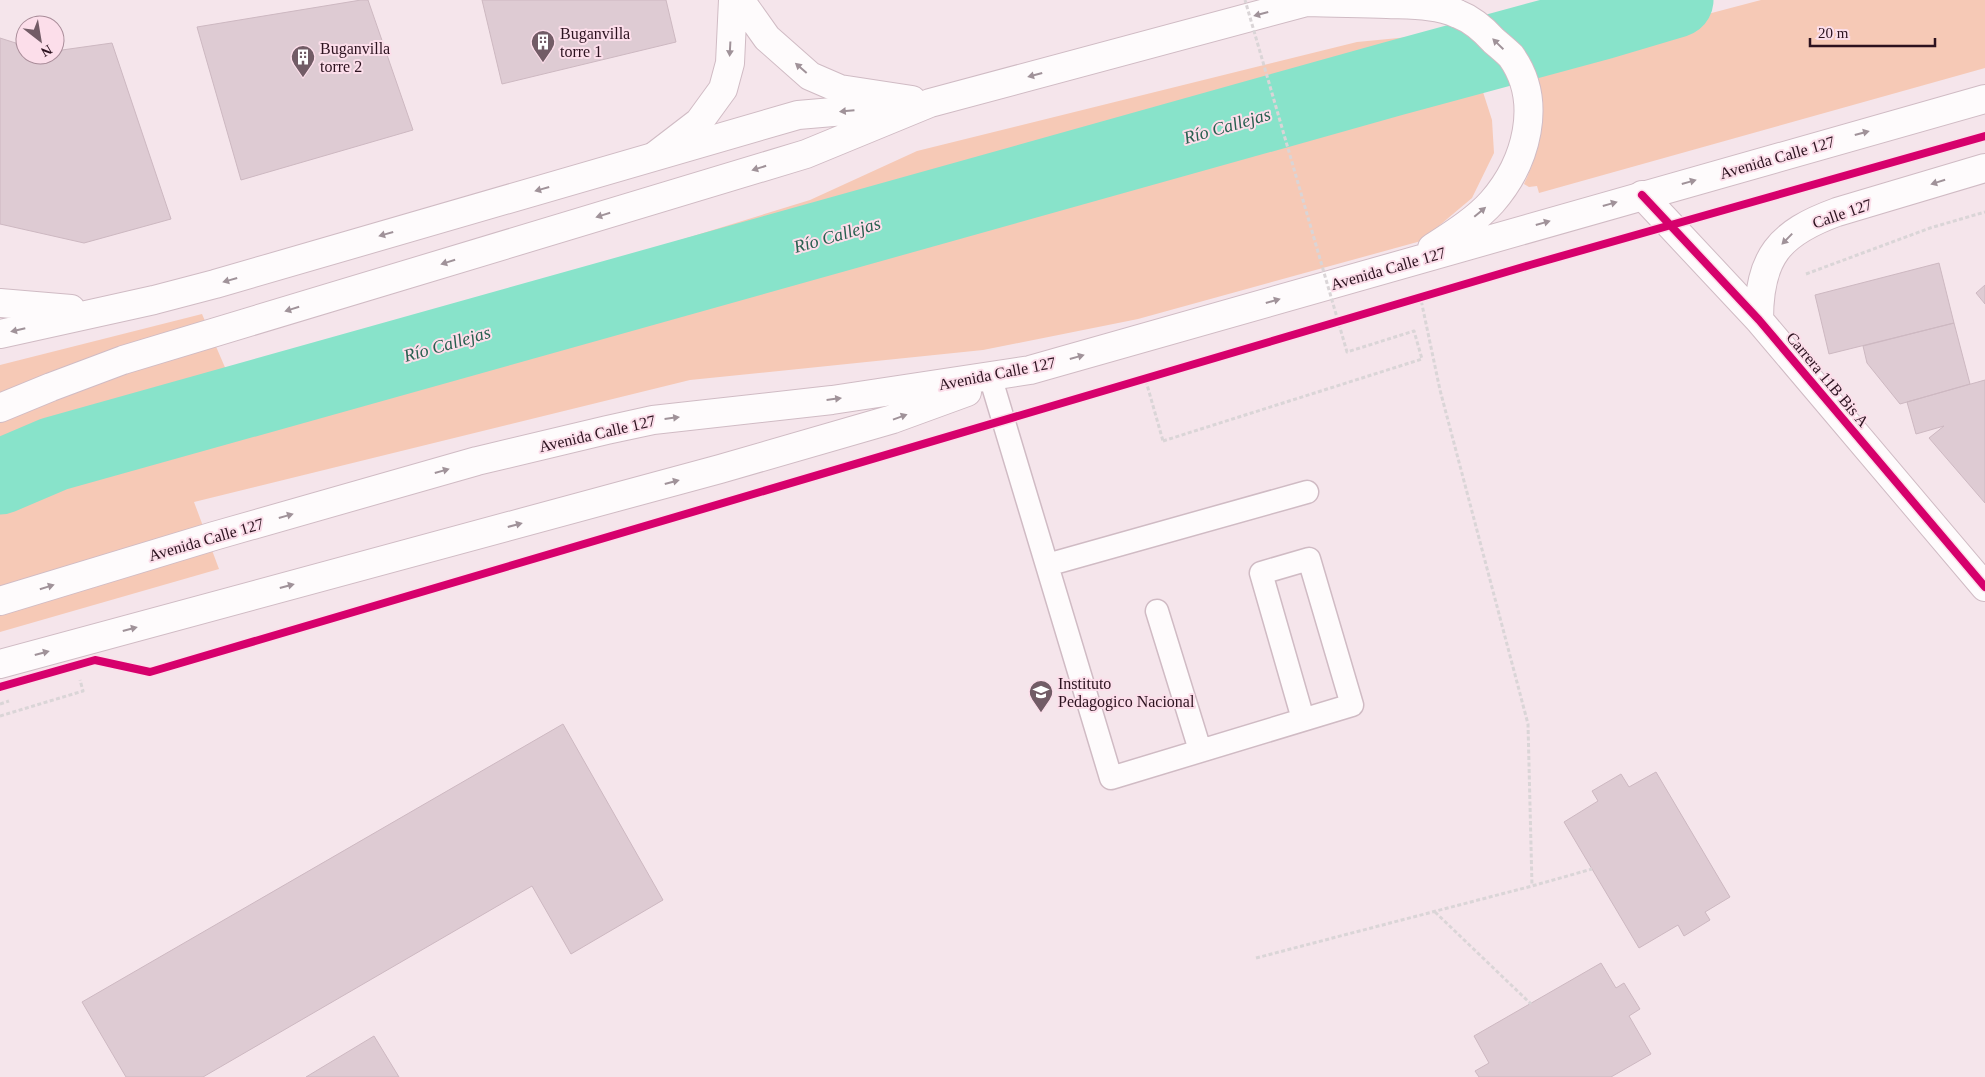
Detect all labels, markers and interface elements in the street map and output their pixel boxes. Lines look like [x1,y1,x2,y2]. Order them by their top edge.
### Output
one-way arrow [1253,10,1268,18]
north arrow [15,15,65,65]
scale bar [1810,15,1935,47]
place label: Buganvilla torre 1 [560,25,630,60]
text: 20 m [1818,25,1849,41]
building icon: Buganvilla torre 1 [530,29,556,63]
one-way arrow [1492,38,1504,50]
place label: Buganvilla torre 2 [320,40,390,75]
one-way arrow [726,41,734,57]
text: N [38,42,55,60]
building icon: Buganvilla torre 2 [290,44,316,78]
one-way arrow [795,62,808,73]
one-way arrow [1028,71,1043,79]
water label: Río Callejas [1180,104,1273,148]
one-way arrow [839,107,855,115]
one-way arrow [1855,128,1870,136]
street label: Avenida Calle 127 [1718,133,1837,182]
one-way arrow [751,165,766,173]
one-way arrow [1682,177,1697,185]
one-way arrow [1931,178,1946,186]
one-way arrow [534,185,549,193]
street label: Calle 127 [1810,195,1874,232]
one-way arrow [1603,200,1618,208]
one-way arrow [1473,207,1486,218]
one-way arrow [596,212,611,220]
water label: Río Callejas [790,213,883,257]
one-way arrow [1536,219,1551,227]
one-way arrow [378,231,393,239]
one-way arrow [1781,232,1793,244]
street label: Avenida Calle 127 [1329,244,1448,293]
one-way arrow [440,259,455,267]
one-way arrow [222,276,237,284]
one-way arrow [1266,297,1281,305]
one-way arrow [285,306,300,314]
water label: Río Callejas [400,322,493,366]
one-way arrow [10,326,26,334]
street label: Carrera 11B Bis A [1783,329,1872,430]
one-way arrow [1069,353,1085,361]
street label: Avenida Calle 127 [937,354,1057,393]
one-way arrow [826,395,842,403]
street label: Avenida Calle 127 [537,412,657,455]
one-way arrow [892,413,907,420]
one-way arrow [665,414,681,422]
one-way arrow [435,467,450,475]
one-way arrow [664,477,679,485]
one-way arrow [279,511,294,519]
street label: Avenida Calle 127 [147,515,266,564]
one-way arrow [508,520,523,528]
one-way arrow [280,582,295,590]
one-way arrow [39,583,54,591]
one-way arrow [123,624,138,632]
one-way arrow [34,648,49,656]
place label: Instituto Pedagogico Nacional [1058,675,1195,711]
school or university icon: Instituto Pedagogico Nacional [1028,679,1054,713]

